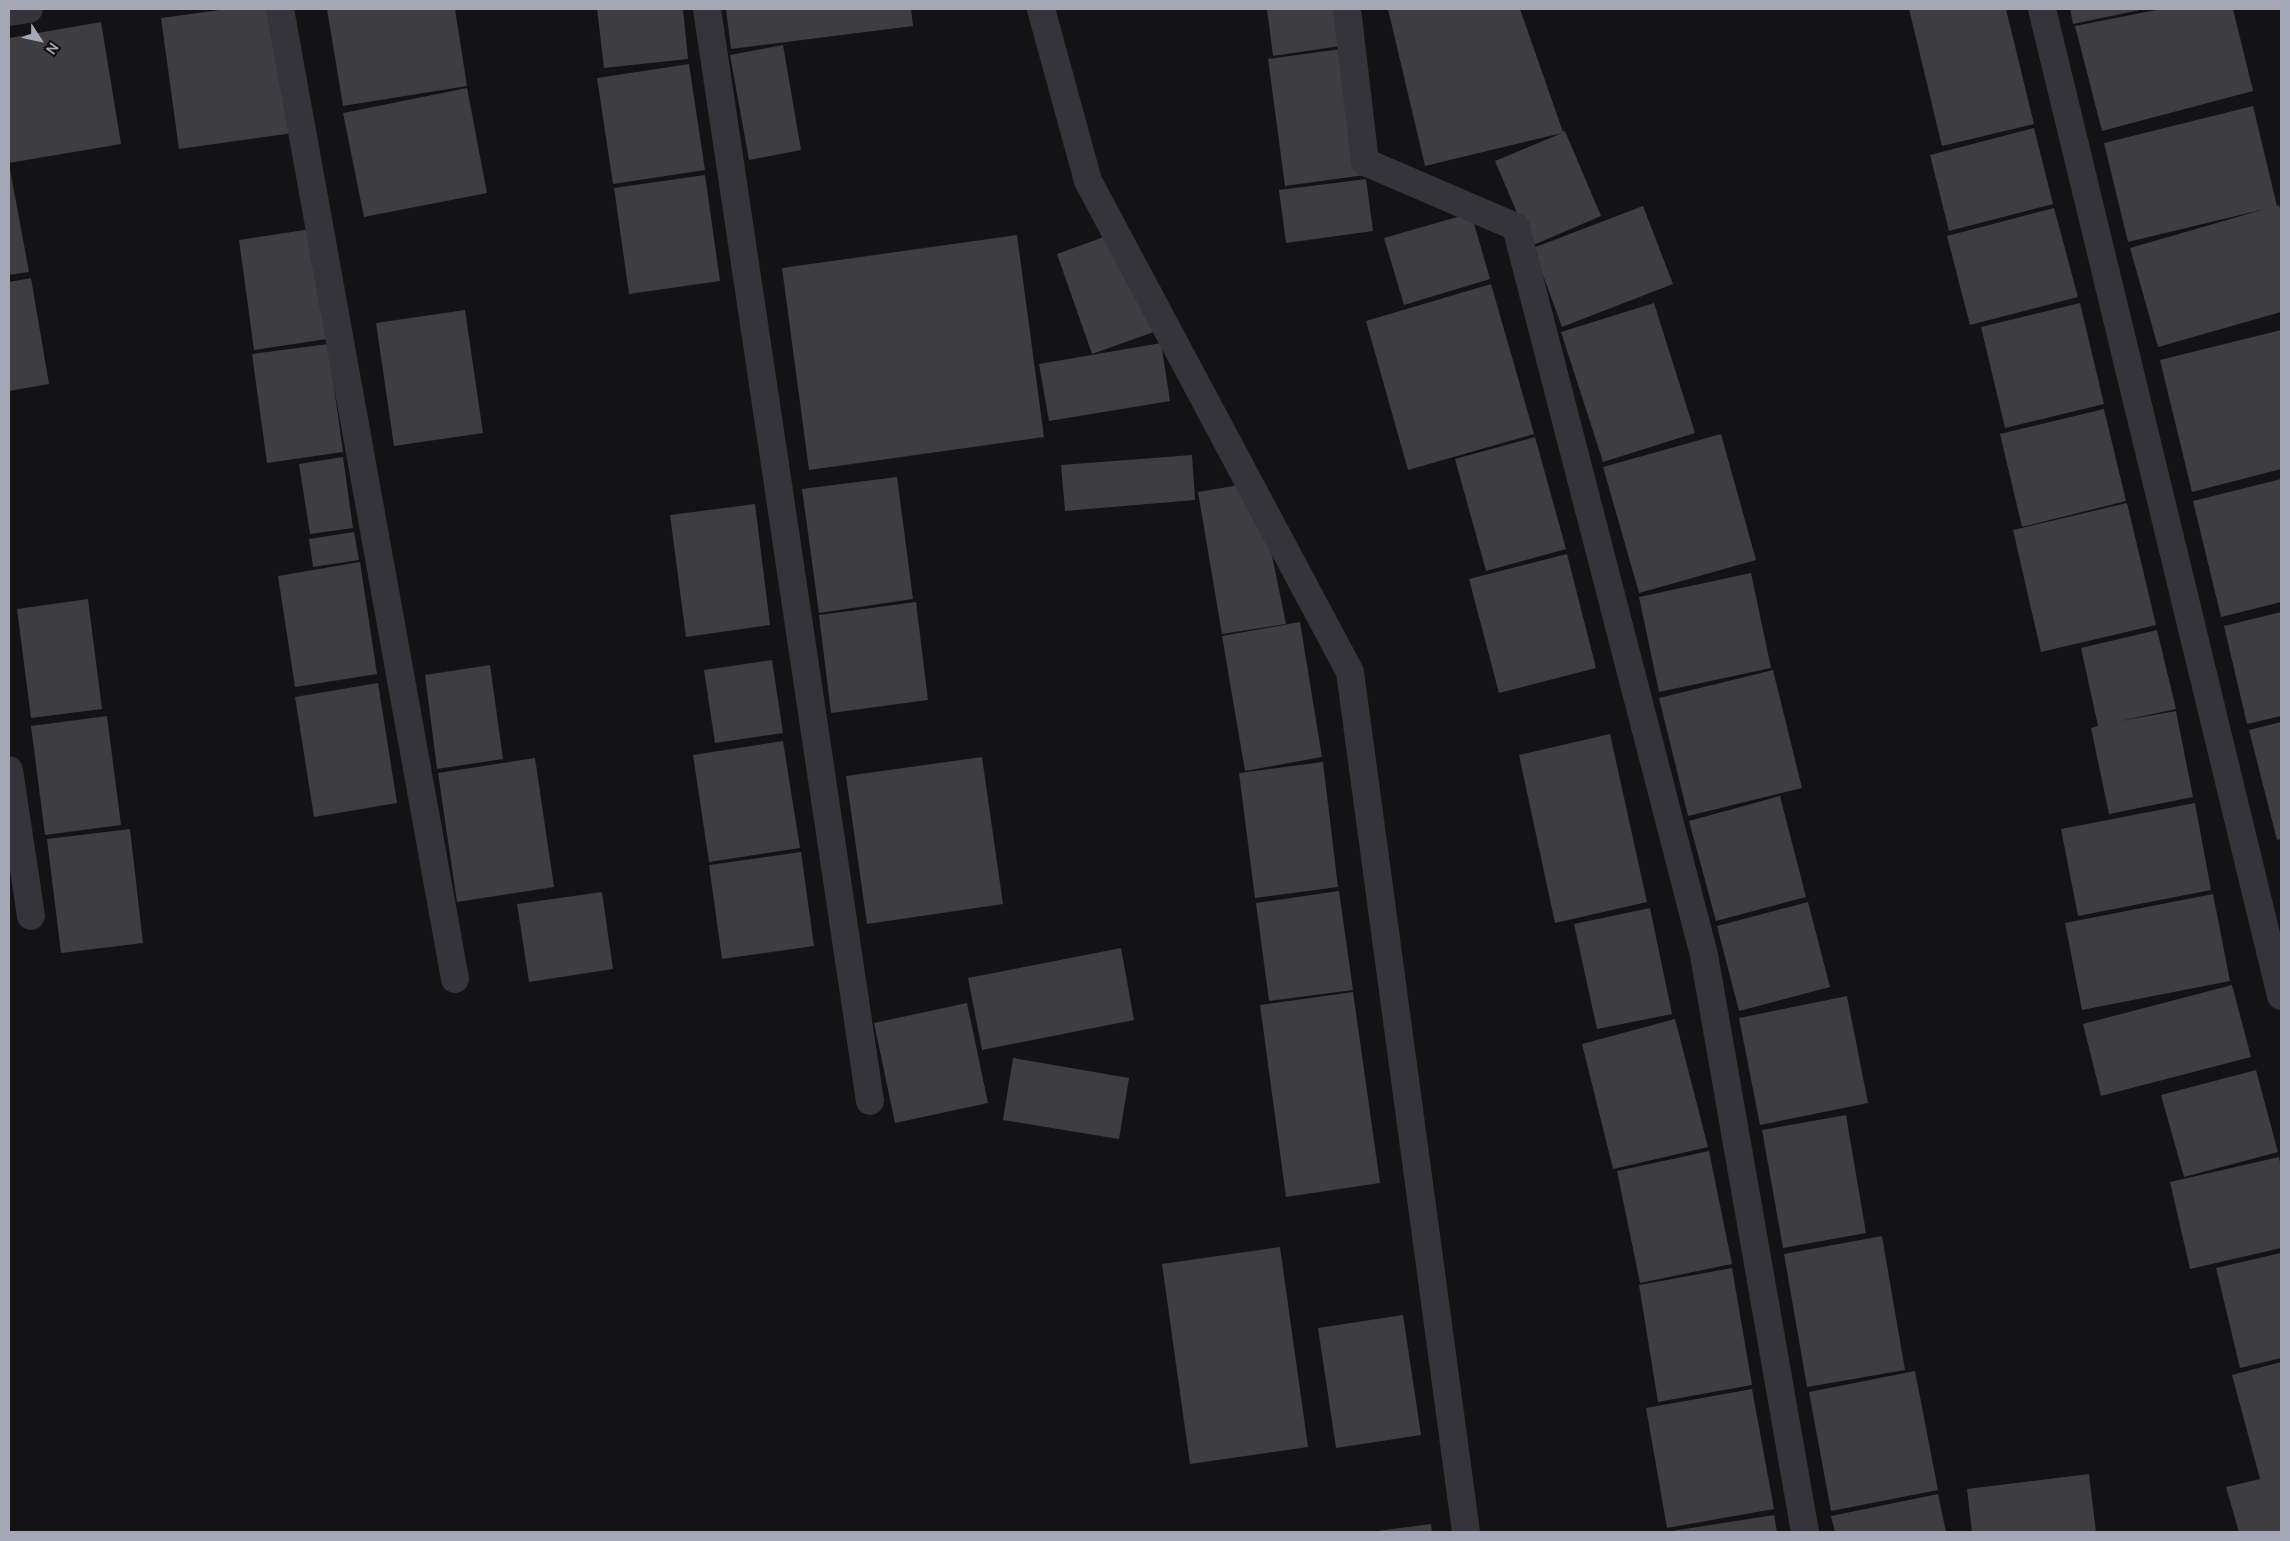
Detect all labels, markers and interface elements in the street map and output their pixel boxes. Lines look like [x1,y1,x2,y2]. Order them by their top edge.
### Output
north arrow [15,15,65,65]
text: N [42,39,63,58]

